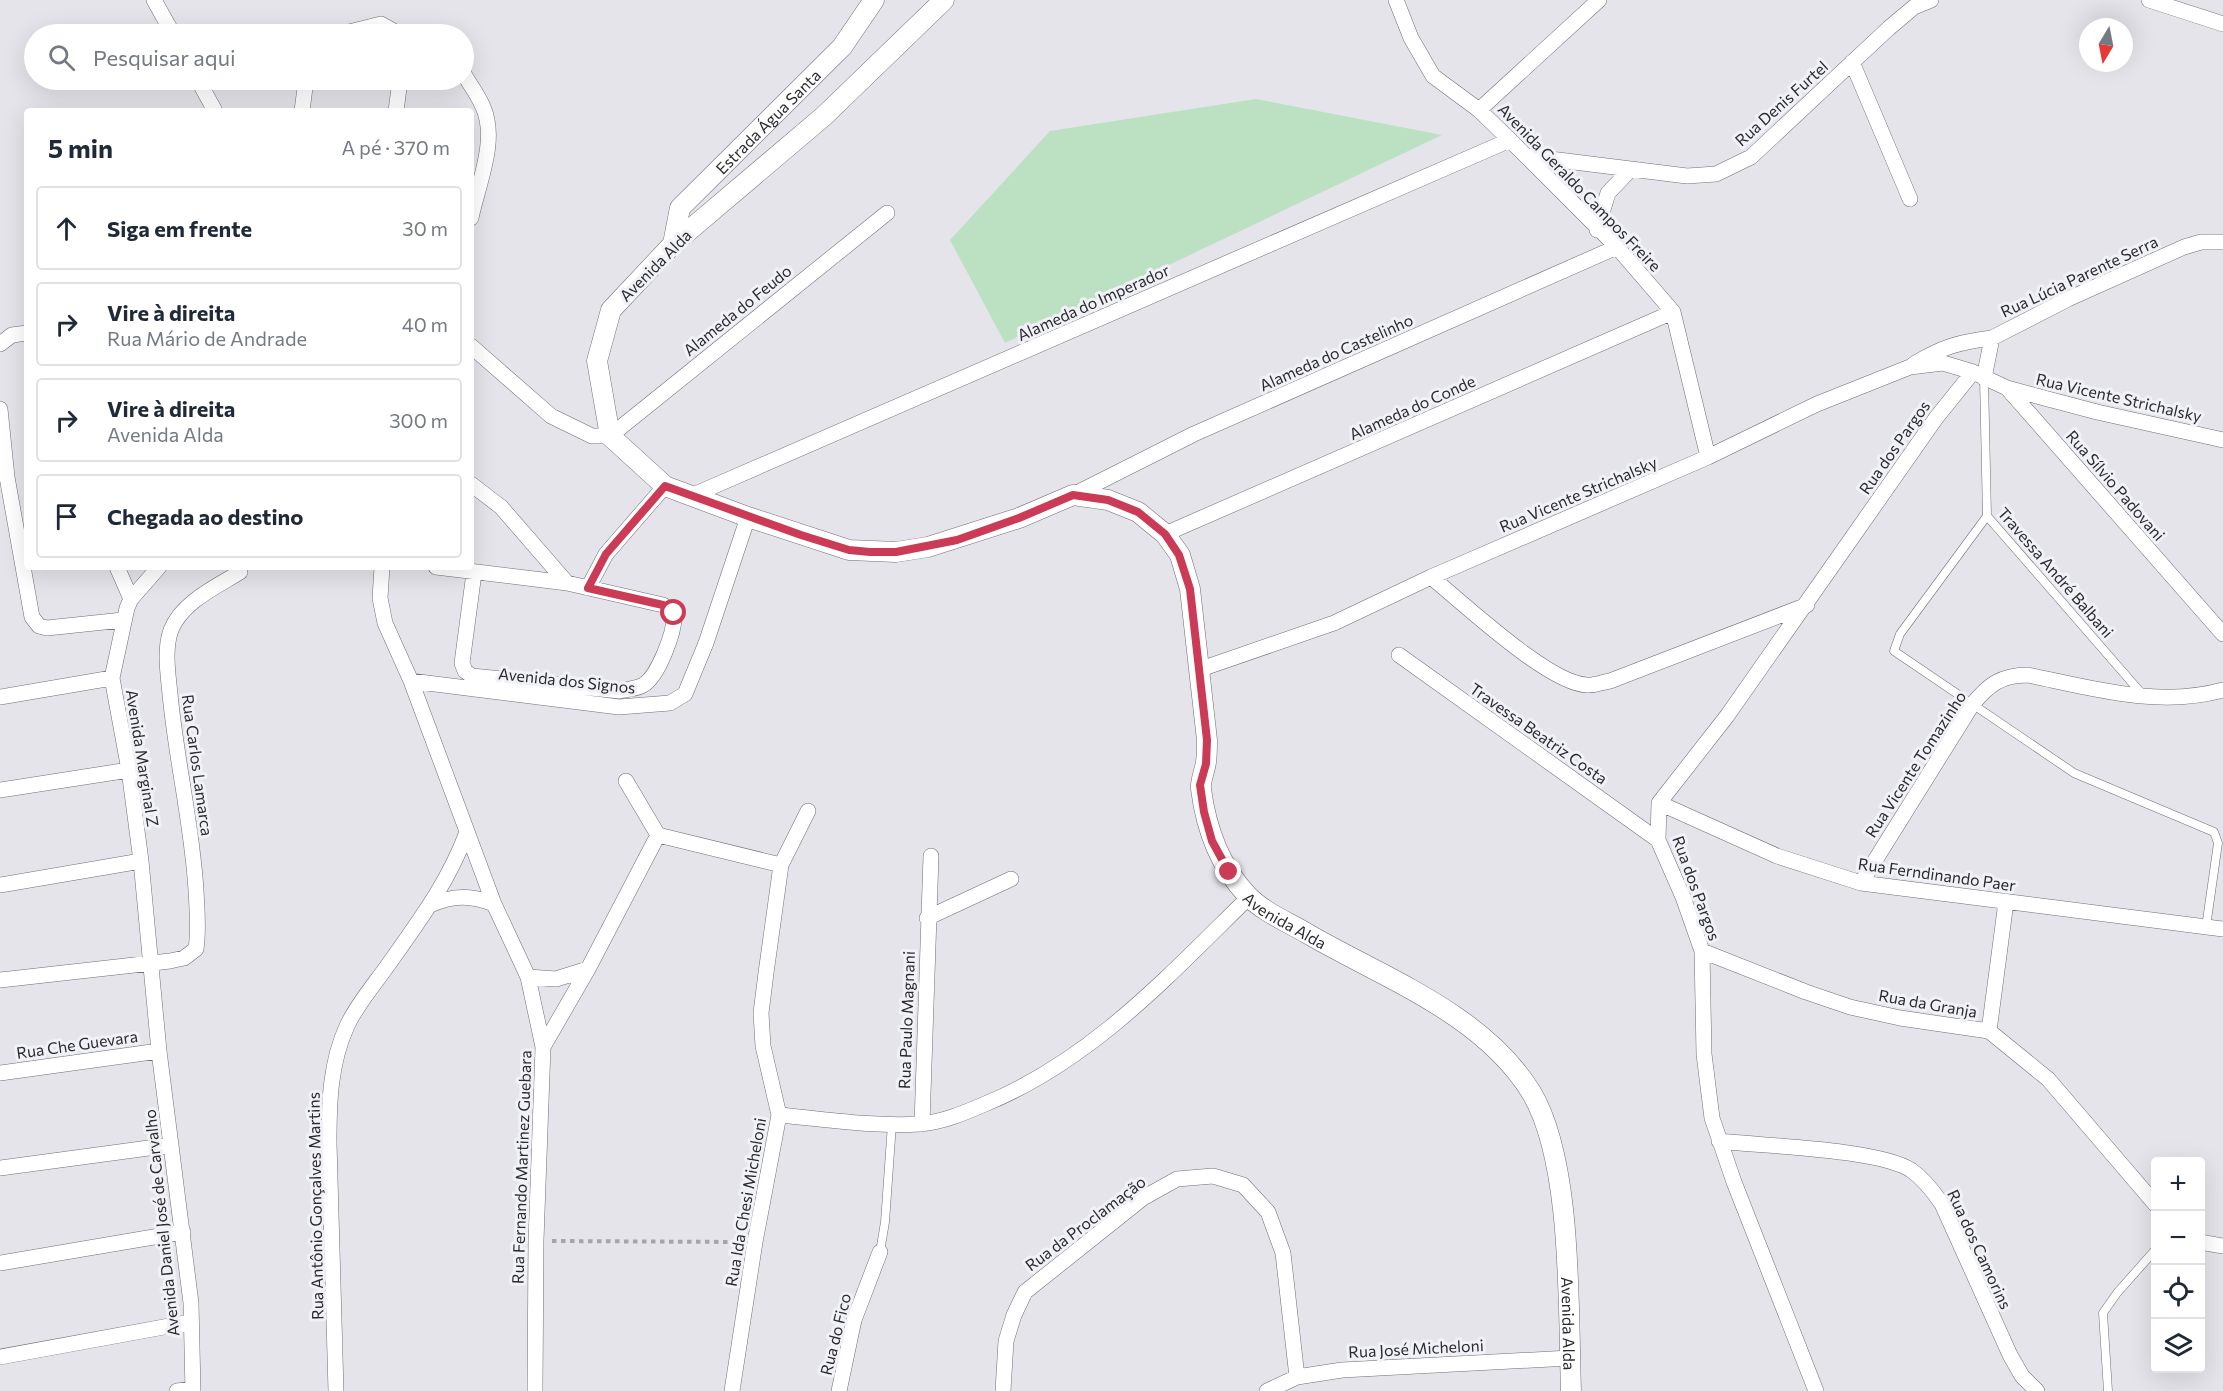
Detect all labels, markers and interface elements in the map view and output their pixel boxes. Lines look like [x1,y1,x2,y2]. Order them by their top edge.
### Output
north arrow [2079,18,2133,72]
search box [24,24,474,90]
icon: search [45,41,78,74]
text: Pesquisar aqui [93,44,236,71]
street label: Rua Denis Furtel [1731,56,1831,150]
street label: Estrada Água Santa [711,65,824,177]
street label: Avenida Geraldo Campos Freire [1495,99,1665,275]
text: 5 min [48,132,113,163]
text: A pé · 370 m [341,135,450,159]
icon: ahead [50,212,83,245]
text: Siga em frente [107,215,252,242]
text: 30 m [402,216,448,240]
street label: Avenida Alda [615,225,695,305]
street label: Rua Lúcia Parente Serra [1997,231,2161,321]
street label: Alameda do Imperador [1014,260,1173,344]
street label: Alameda do Feudo [679,261,795,359]
text: Vire à direita [107,299,235,326]
icon: right [50,308,83,341]
street label: Alameda do Castelinho [1256,310,1416,394]
text: 40 m [402,312,448,336]
text: Rua Mário de Andrade [107,326,307,350]
street label: Rua Vicente Strichalsky [2034,369,2204,425]
street label: Alameda do Conde [1346,371,1478,443]
text: Vire à direita [107,395,235,422]
street label: Rua dos Pargos [1855,397,1933,497]
icon: right [50,404,83,437]
text: 300 m [389,408,448,432]
text: Avenida Alda [107,422,224,446]
street label: Rua Sílvio Padovani [2063,426,2169,544]
street label: Rua Vicente Strichalsky [1496,452,1660,536]
icon: arrive [50,500,83,533]
text: Chegada ao destino [107,503,303,530]
street label: Travessa André Balbani [1994,503,2118,641]
route start [660,599,686,625]
street label: Avenida dos Signos [498,663,636,697]
street label: Travessa Beatriz Costa [1467,678,1611,788]
street label: Rua Vicente Tomazinho [1861,687,1969,841]
street label: Avenida Marginal Z [123,688,163,828]
street label: Rua Carlos Lamarca [179,693,217,837]
street label: Rua dos Pargos [1669,833,1725,943]
street label: Rua Ferndinando Paer [1857,854,2018,895]
route end [1215,858,1241,884]
street label: Avenida Alda [1240,888,1330,952]
street label: Rua Paulo Magnani [894,951,918,1089]
street label: Rua da Granja [1877,985,1979,1021]
street label: Rua Che Guevara [15,1026,139,1062]
street label: Rua Fernando Martinez Guebara [507,1050,535,1284]
street label: Rua Antônio Gonçalves Martins [304,1092,326,1320]
street label: Avenida Daniel José de Carvalho [140,1108,182,1338]
street label: Rua Ida Chesi Micheloni [721,1116,769,1288]
map controls [2151,1157,2205,1373]
button: + [2151,1157,2205,1211]
street label: Rua da Proclamação [1021,1172,1149,1274]
street label: Rua dos Camorins [1944,1186,2016,1312]
button: − [2151,1211,2205,1265]
button: locate [2151,1265,2205,1319]
street label: Avenida Alda [1559,1276,1580,1371]
street label: Rua do Fico [816,1291,854,1377]
button: layers [2151,1319,2205,1373]
street label: Rua José Micheloni [1348,1335,1484,1361]

